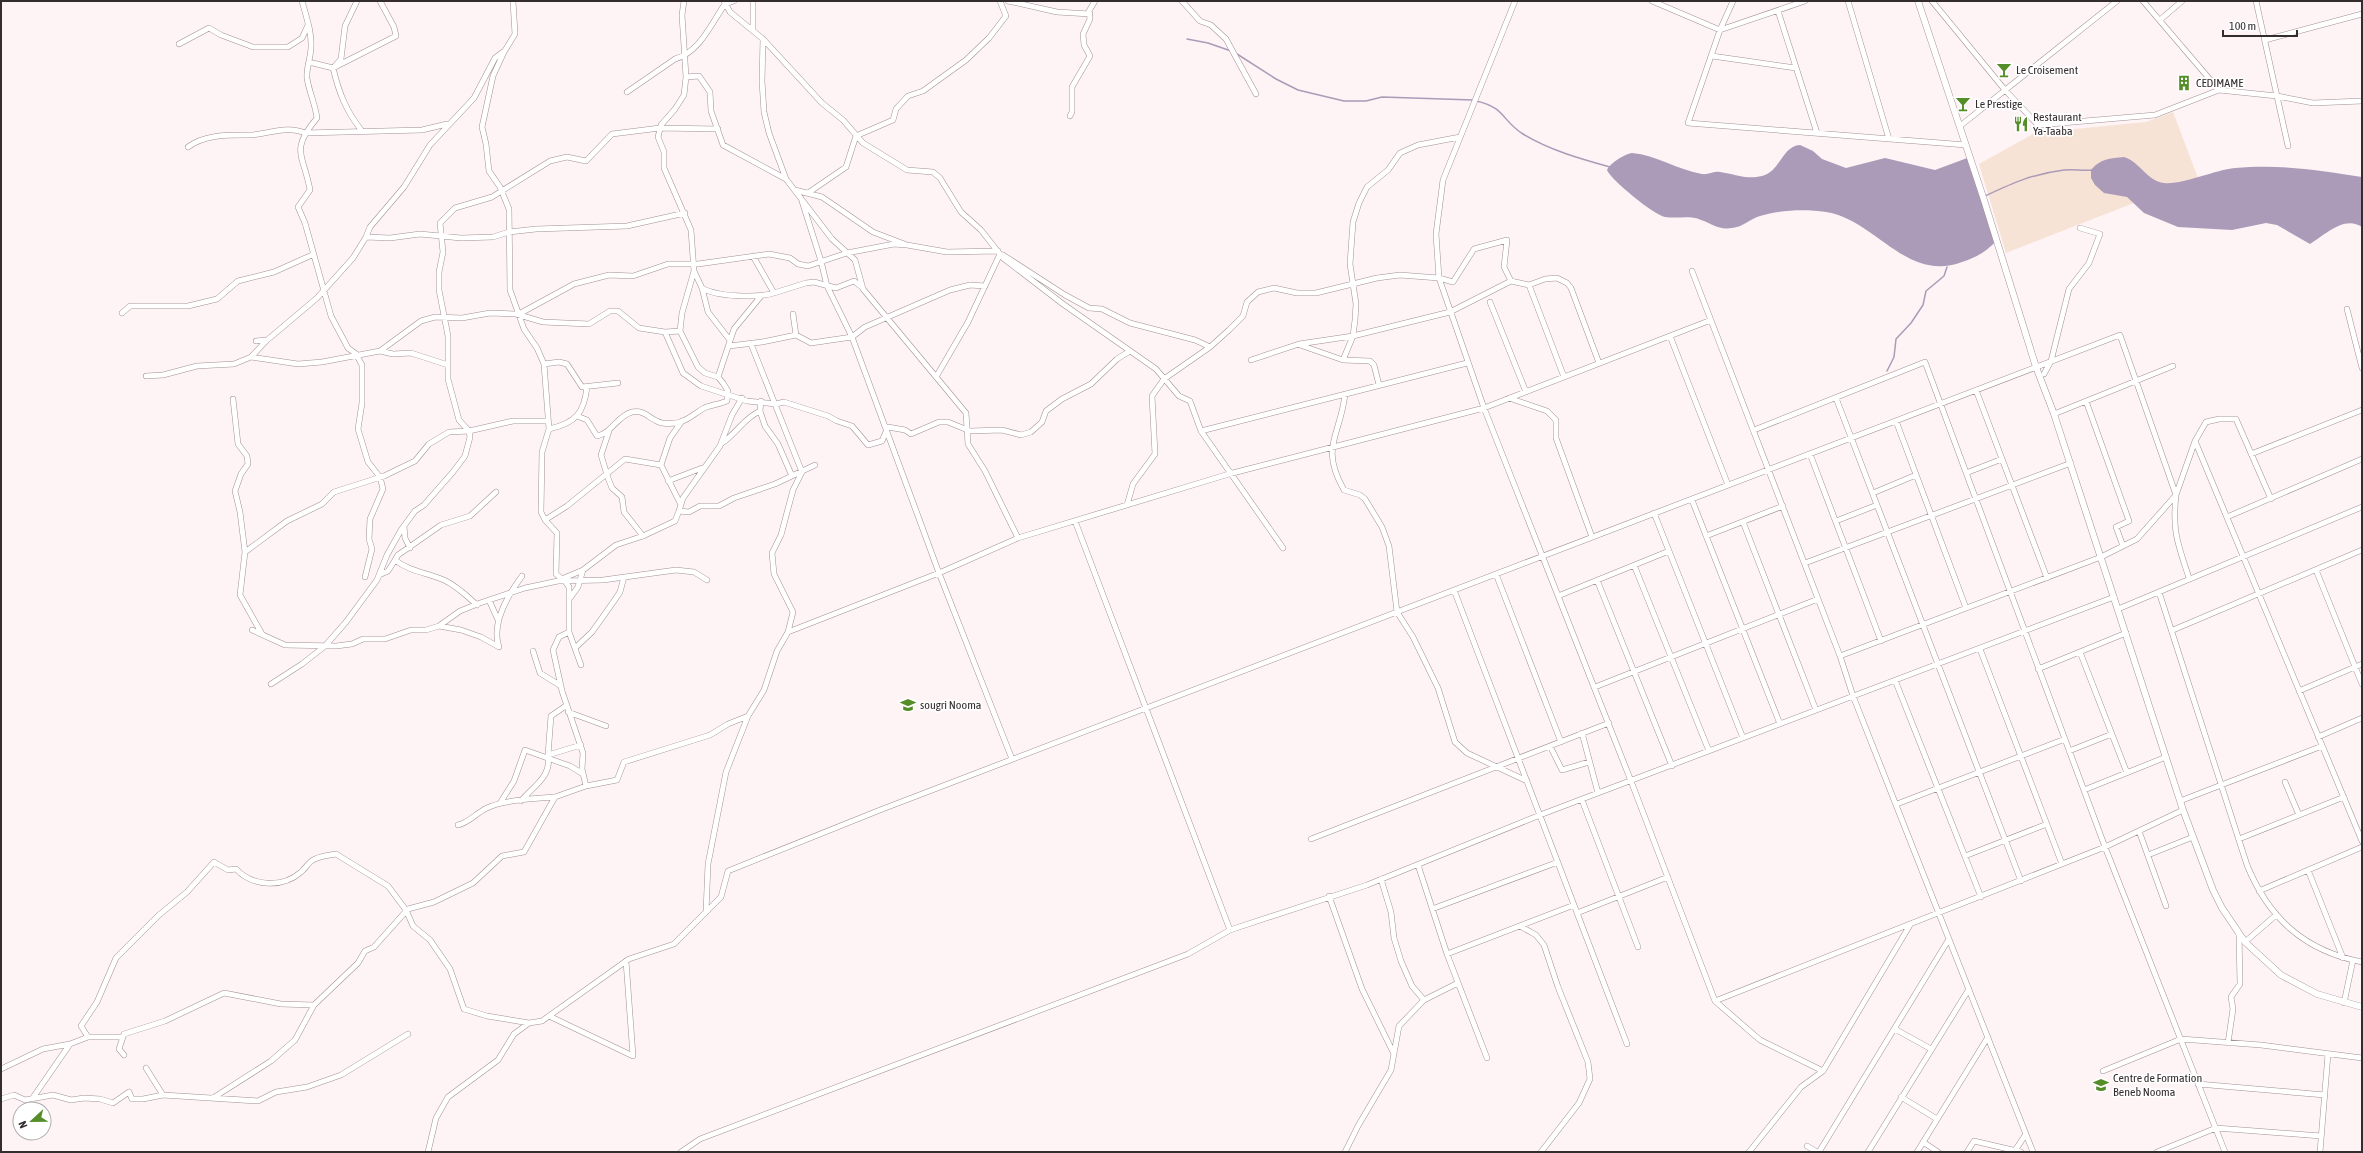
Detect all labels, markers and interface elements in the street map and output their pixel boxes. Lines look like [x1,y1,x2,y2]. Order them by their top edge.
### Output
scale bar [2223,12,2297,38]
text: 100 m [2229,19,2256,33]
bar icon: Le Croisement [1995,61,2013,79]
place label: Le Croisement [2016,63,2079,77]
building icon: CEDIMAME [2175,74,2193,92]
place label: CEDIMAME [2196,76,2243,90]
bar icon: Le Prestige [1954,95,1972,113]
place label: Le Prestige [1975,97,2022,111]
place label: Restaurant Ya-Taaba [2033,110,2082,138]
restaurant icon: Restaurant Ya-Taaba [2012,115,2030,133]
school or university icon: sougri Nooma [899,696,917,714]
place label: sougri Nooma [920,698,981,712]
place label: Centre de Formation Beneb Nooma [2113,1071,2202,1099]
school or university icon: Centre de Formation Beneb Nooma [2092,1076,2110,1094]
north arrow [12,1101,52,1141]
text: N [16,1119,30,1130]

